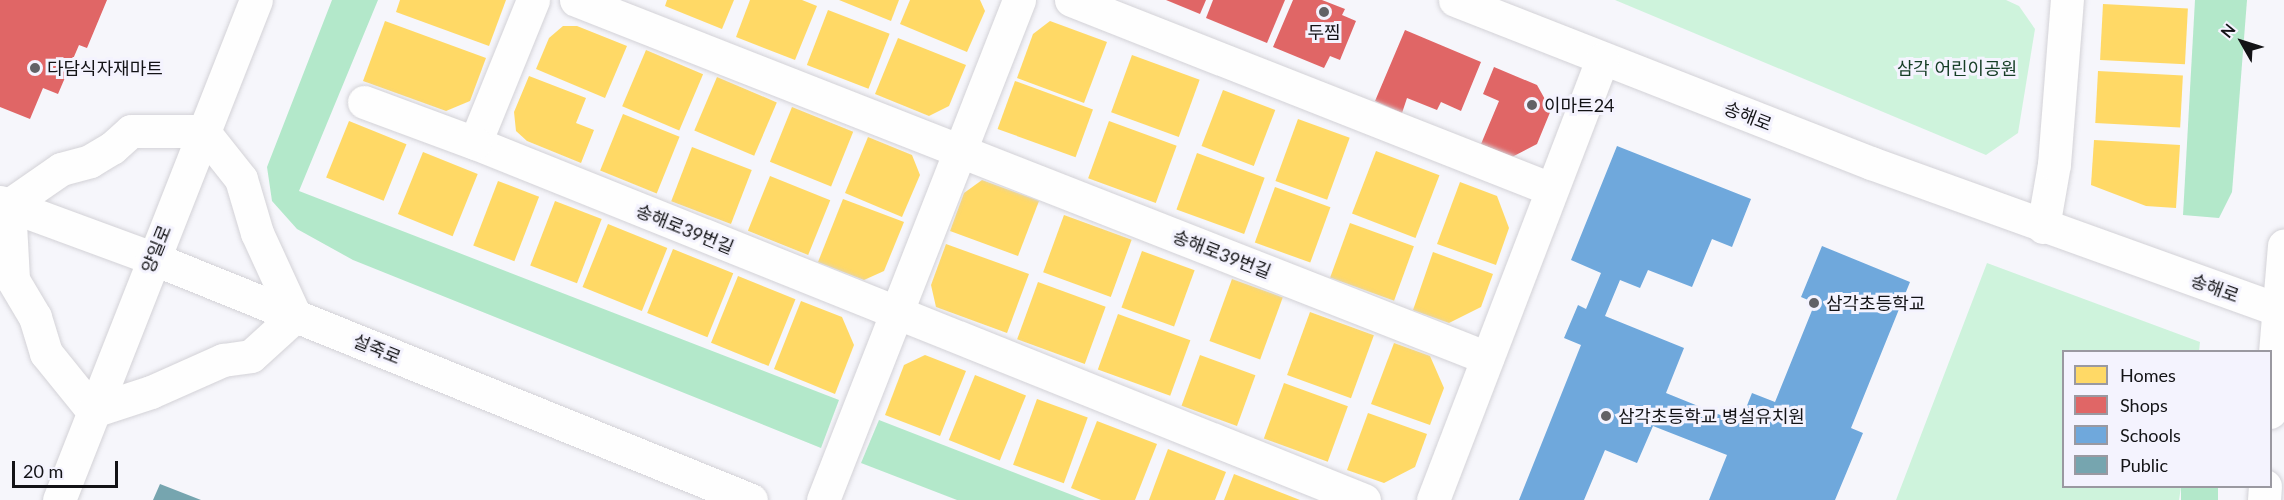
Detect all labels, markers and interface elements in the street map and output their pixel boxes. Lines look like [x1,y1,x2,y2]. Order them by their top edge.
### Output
marker: 두찜 [1317,5,1331,19]
north arrow [2212,12,2272,72]
text: N [2216,20,2239,41]
place label: 두찜 [1307,21,1341,43]
place label: 다담식자재마트 [47,57,163,79]
park label: 삼각 어린이공원 [1897,57,2017,79]
marker: 다담식자재마트 [28,61,42,75]
place label: 이마트24 [1544,94,1615,116]
street label: 송해로 [1721,97,1775,135]
marker: 이마트24 [1525,98,1539,112]
street label: 송해로39번길 [633,200,737,258]
street label: 양일로 [137,222,175,276]
street label: 송해로39번길 [1170,225,1274,283]
street label: 송해로 [2188,269,2242,307]
place label: 삼각초등학교 [1826,292,1925,314]
marker: 삼각초등학교 [1807,296,1821,310]
street label: 설죽로 [350,330,404,368]
legend [2062,350,2272,488]
text: Homes [2120,364,2176,386]
text: Shops [2120,394,2168,416]
place label: 삼각초등학교 병설유치원 [1618,405,1805,427]
marker: 삼각초등학교 병설유치원 [1599,409,1613,423]
text: Schools [2120,424,2181,446]
scale bar [15,449,122,487]
text: Public [2120,454,2168,476]
text: 20 m [23,460,63,482]

